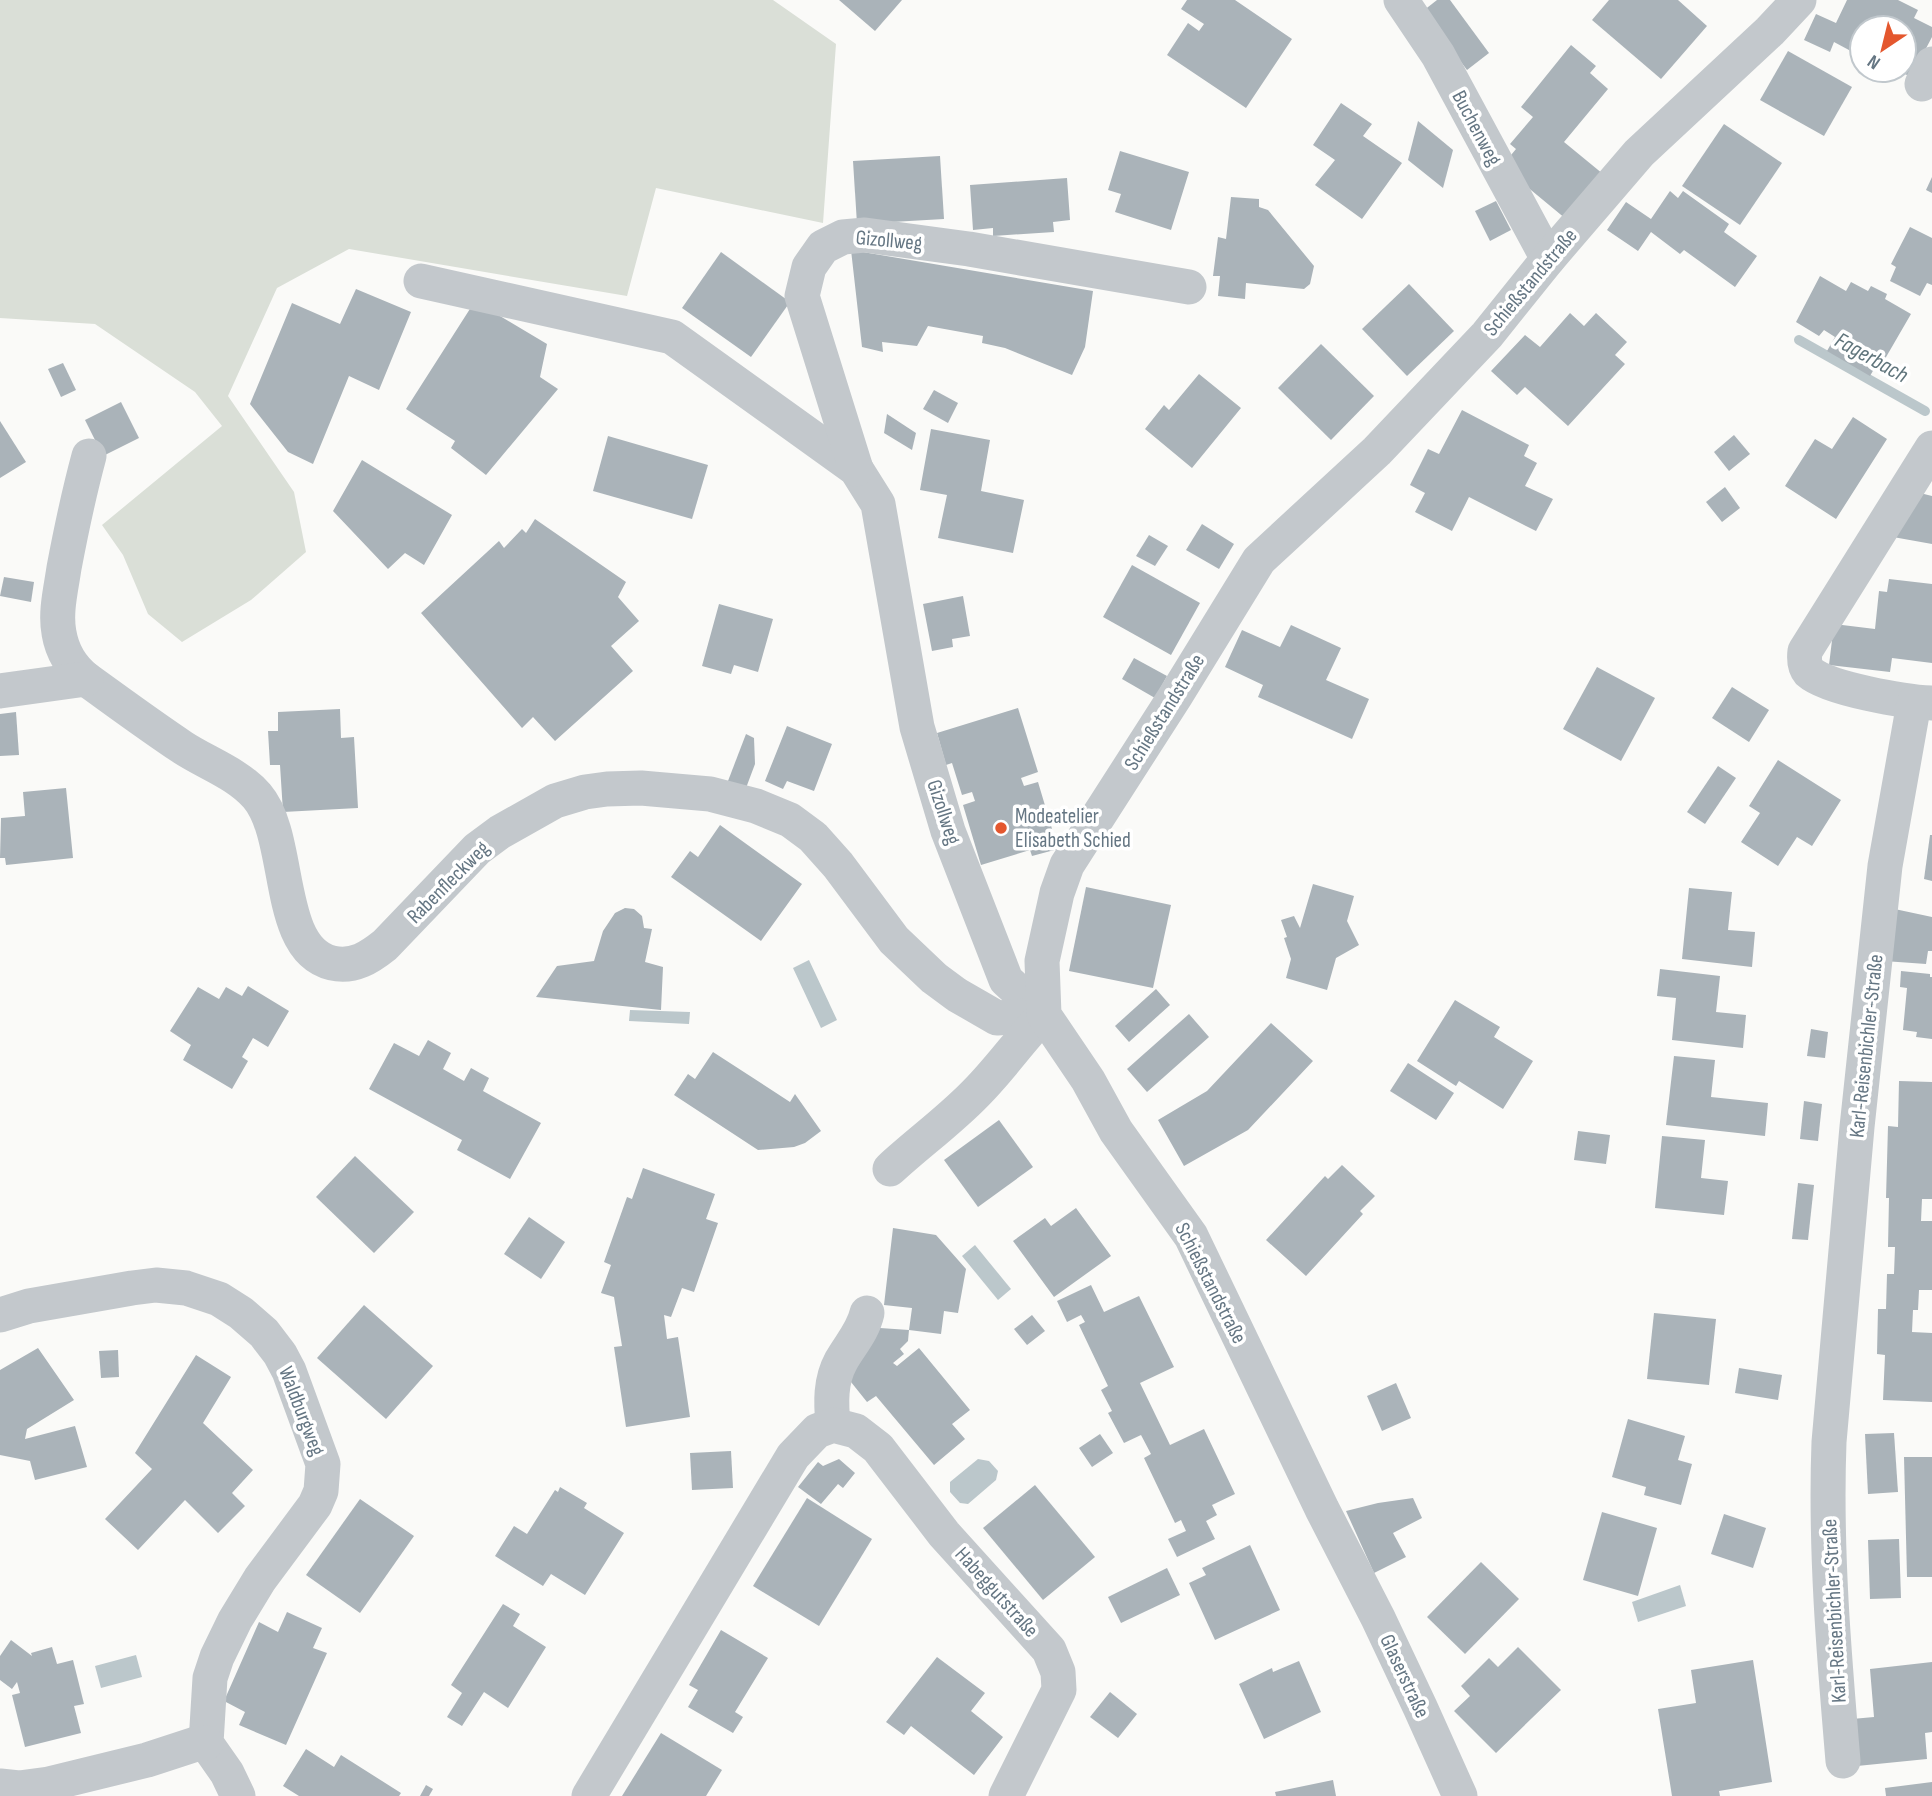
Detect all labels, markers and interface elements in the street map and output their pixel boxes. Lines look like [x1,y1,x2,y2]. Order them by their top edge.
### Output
north arrow [1848,14,1918,84]
text: N [1863,49,1885,74]
street label: Buchenweg [1446,86,1507,170]
street label: Schießstandstraße [1478,224,1582,341]
street label: Gizollweg [855,225,923,256]
water label: Fagerbach [1830,326,1913,390]
street label: Schießstandstraße [1119,650,1210,775]
street label: Gizollweg [921,777,966,848]
place label: Modeatelier Elisabeth Schied [1015,804,1131,853]
marker: Modeatelier Elisabeth Schied [993,820,1009,836]
street label: Rabenfleckweg [402,836,495,929]
street label: Karl-Reisenbichler-Straße [1844,953,1889,1139]
street label: Schießstandstraße [1169,1219,1252,1348]
street label: Waldburgweg [273,1363,330,1459]
street label: Karl-Reisenbichler-Straße [1817,1518,1852,1704]
street label: Habeggutstraße [950,1542,1044,1643]
street label: Glaserstraße [1374,1631,1435,1722]

